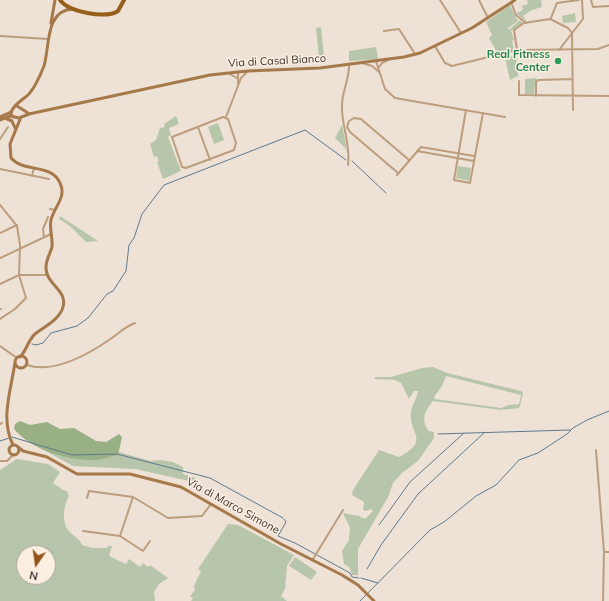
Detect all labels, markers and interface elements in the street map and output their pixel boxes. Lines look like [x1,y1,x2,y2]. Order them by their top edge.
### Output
place label: Real Fitness Center [487,48,550,74]
street label: Via di Casal Bianco [228,52,326,70]
marker: Real Fitness Center [553,56,563,66]
street label: Via di Marco Simone [184,475,282,537]
north arrow [16,545,56,585]
text: N [28,568,39,583]

